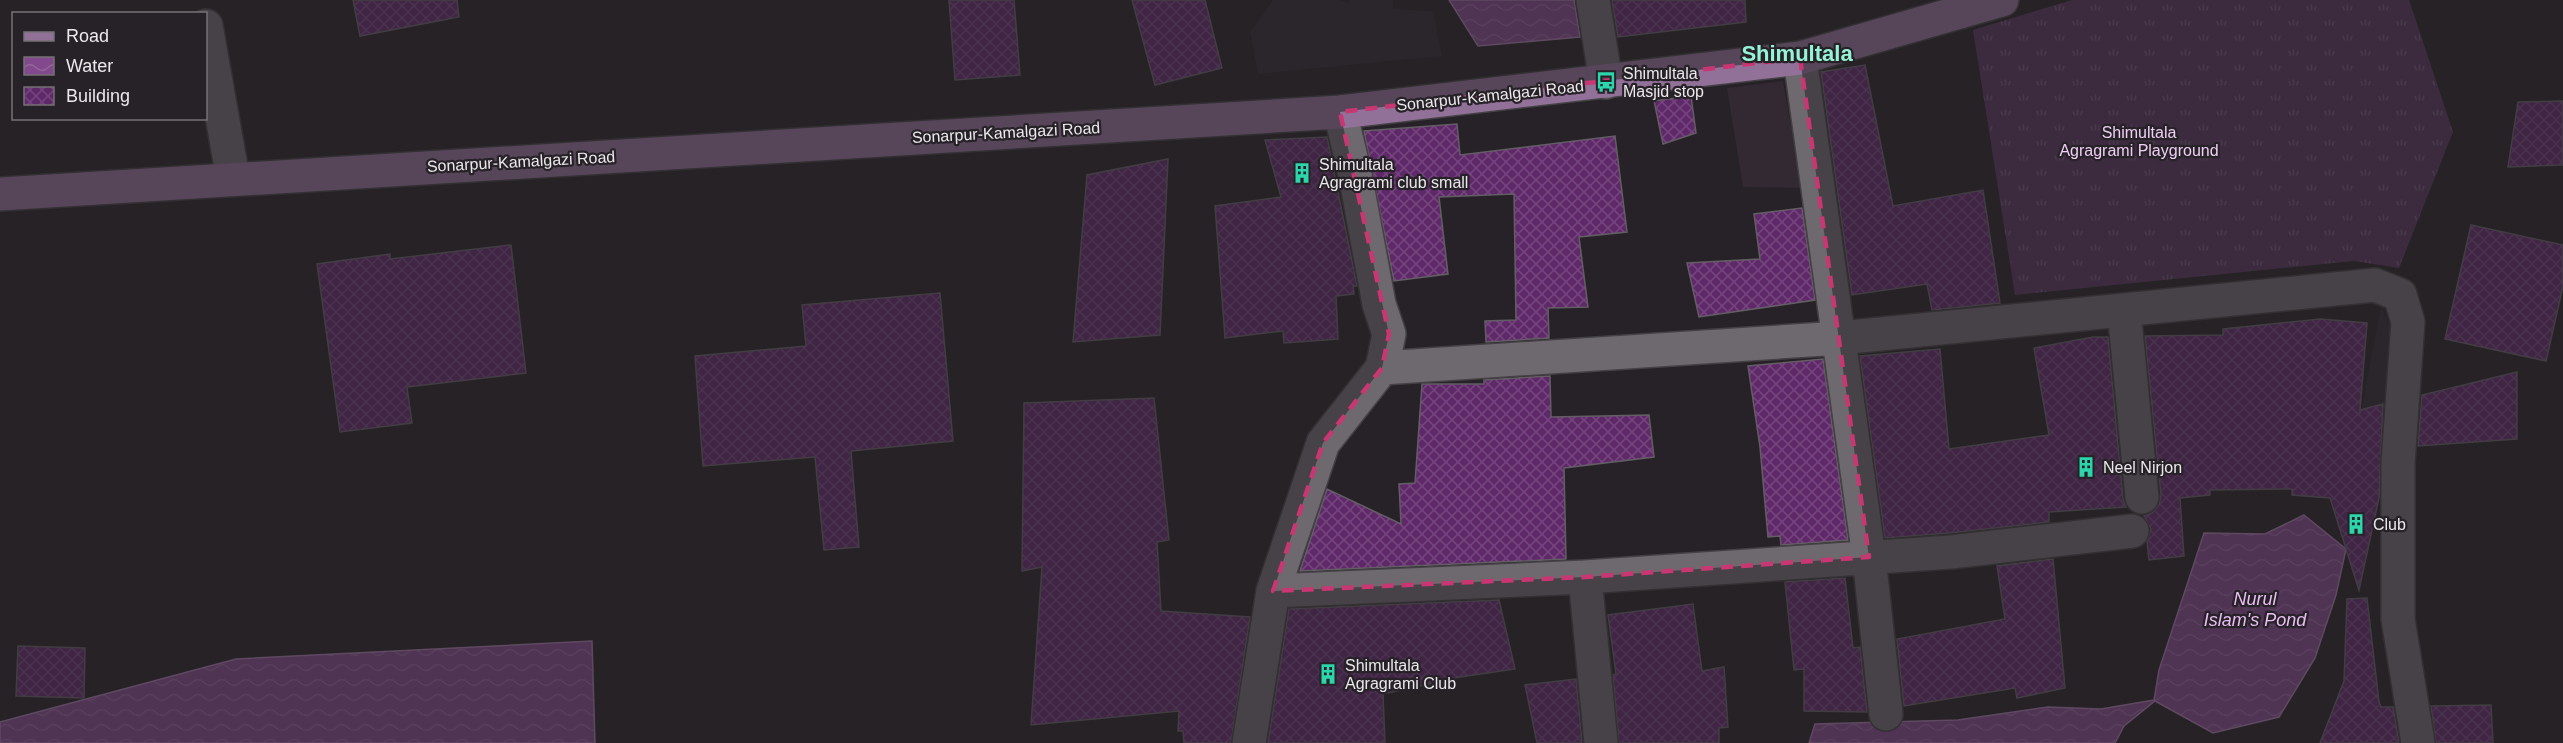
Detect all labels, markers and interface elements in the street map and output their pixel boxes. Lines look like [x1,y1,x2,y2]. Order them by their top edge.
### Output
legend [12,12,207,120]
text: Road [66,26,109,46]
district label: Shimultala [1741,41,1853,66]
text: Water [66,56,113,76]
place label: Shimultala Masjid stop [1623,65,1704,100]
bus stop icon: Shimultala Masjid stop [1594,70,1618,94]
street label: Sonarpur-Kamalgazi Road [1395,77,1585,114]
text: Building [66,86,130,106]
street label: Sonarpur-Kamalgazi Road [911,119,1101,146]
park label: Shimultala Agragrami Playground [2059,124,2219,159]
street label: Sonarpur-Kamalgazi Road [426,148,616,175]
place label: Shimultala Agragrami club small [1319,156,1468,191]
building icon: Shimultala Agragrami club small [1290,161,1314,185]
building icon: Neel Nirjon [2074,455,2098,479]
place label: Neel Nirjon [2103,459,2182,476]
building icon: Club [2344,512,2368,536]
place label: Club [2373,516,2406,533]
water label: Nurul Islam's Pond [2204,589,2307,630]
place label: Shimultala Agragrami Club [1345,657,1456,692]
building icon: Shimultala Agragrami Club [1316,662,1340,686]

